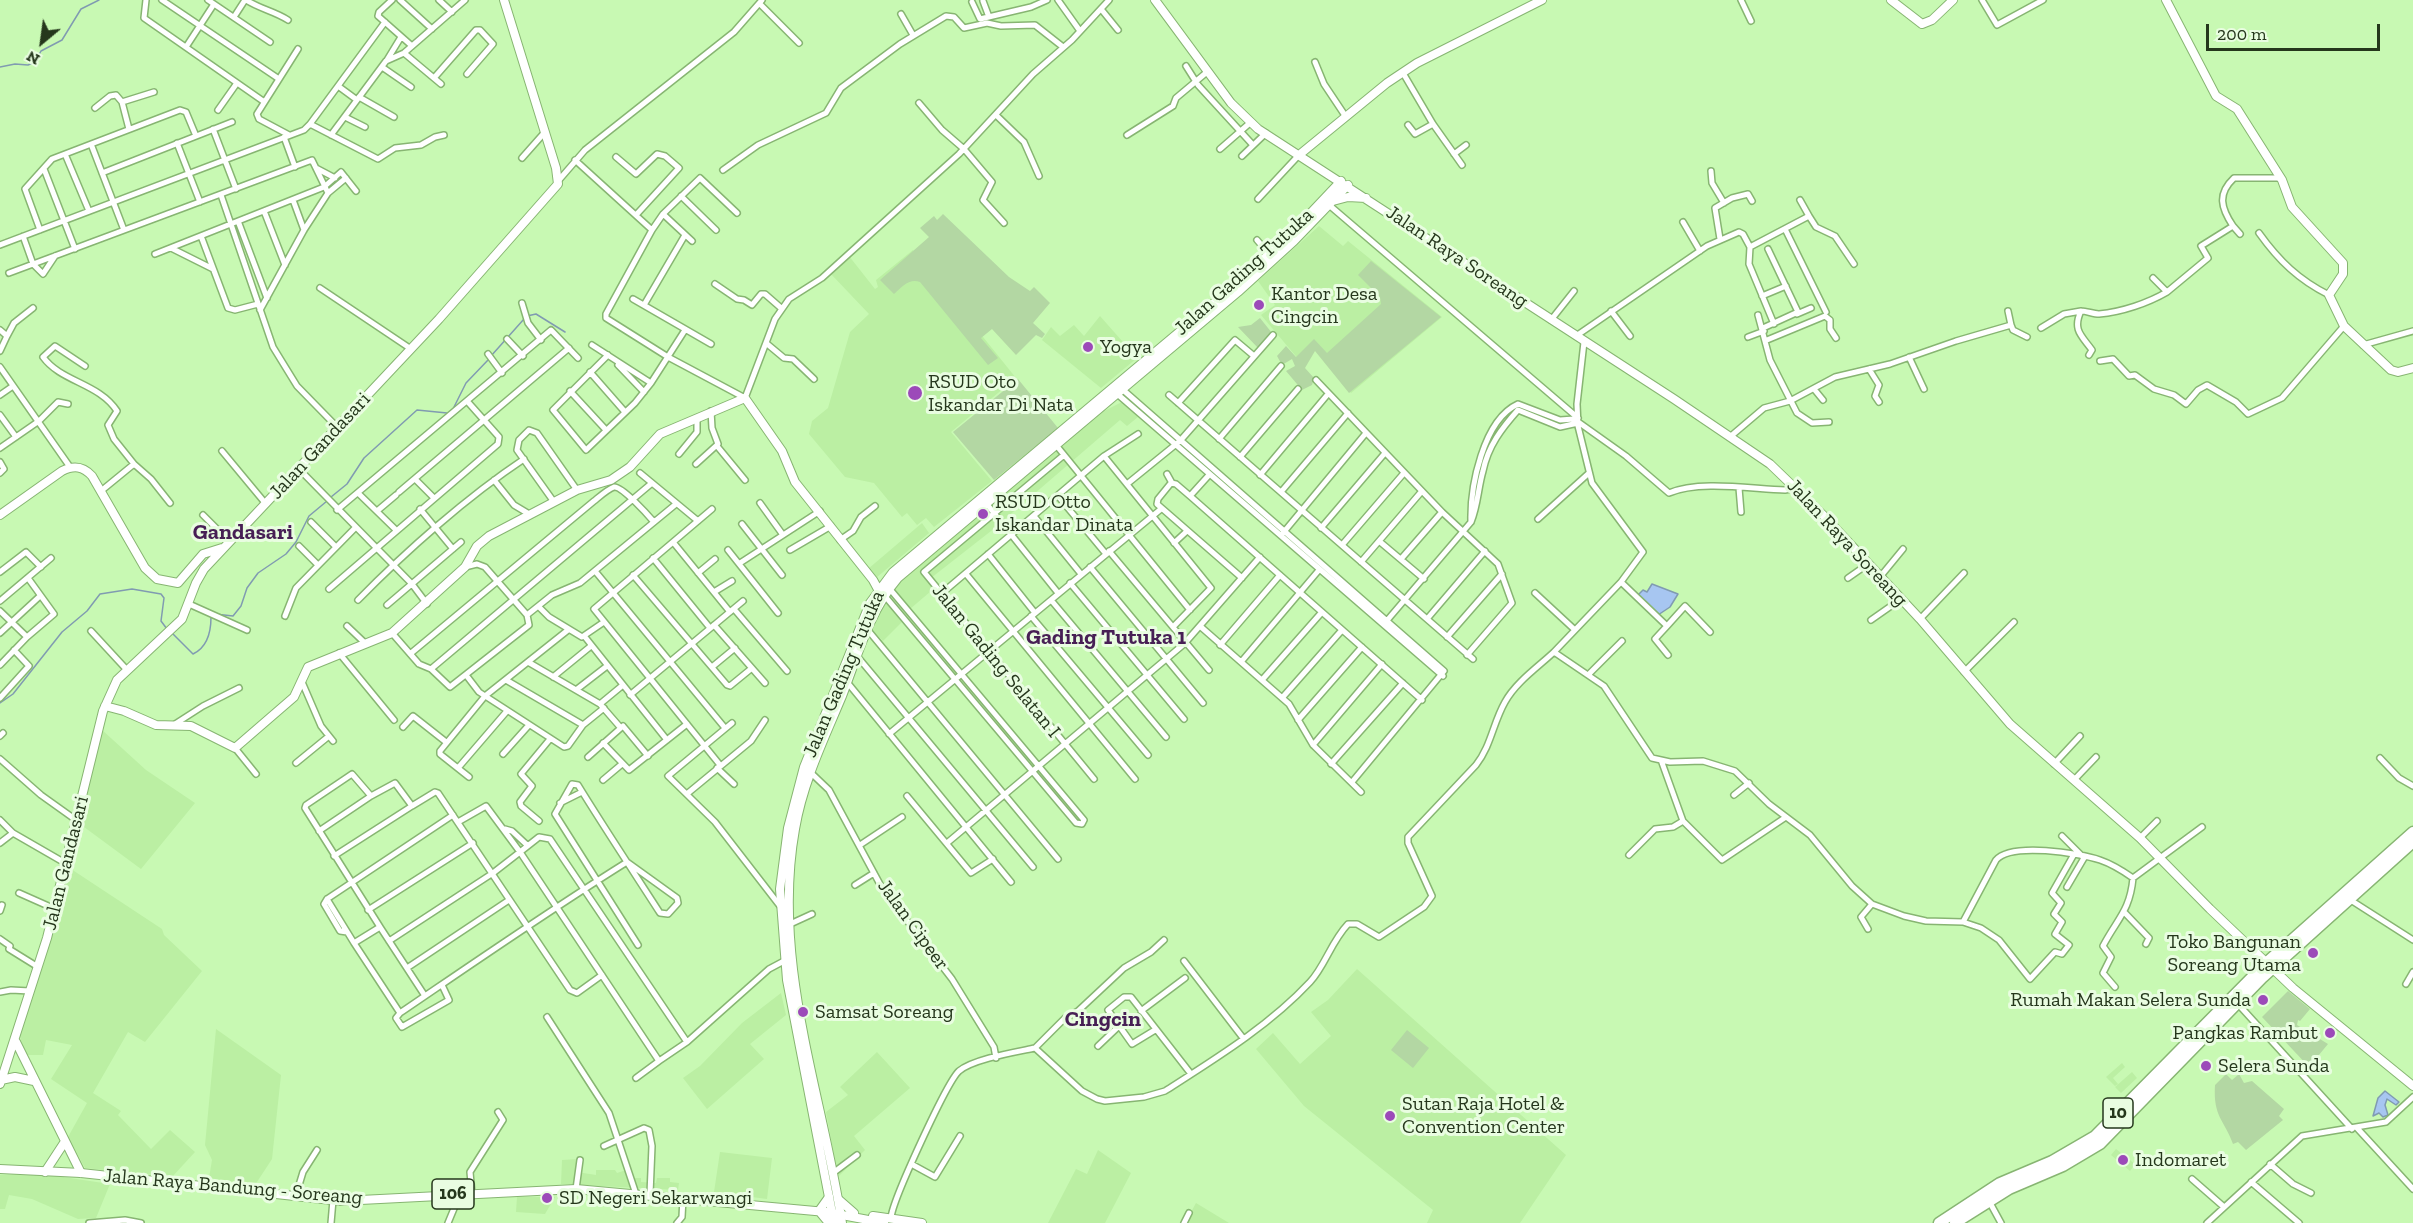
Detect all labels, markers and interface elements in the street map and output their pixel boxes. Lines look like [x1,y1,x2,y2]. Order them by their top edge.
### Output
north arrow [12,12,72,72]
scale bar [2209,12,2383,50]
text: 200 m [2217,23,2267,45]
text: N [23,47,43,69]
street label: Jalan Raya Soreang [1381,201,1533,313]
street label: Jalan Gading Tutuka [1170,203,1318,341]
place label: Kantor Desa Cingcin [1271,282,1377,329]
marker: Kantor Desa Cingcin [1252,298,1266,312]
place label: Yogya [1100,335,1152,359]
marker: Yogya [1081,340,1095,354]
place label: RSUD Oto Iskandar Di Nata [928,370,1073,417]
marker: RSUD Oto Iskandar Di Nata [906,384,924,402]
street label: Jalan Gandasari [264,388,376,504]
street label: Jalan Raya Soreang [1782,474,1912,612]
place label: RSUD Otto Iskandar Dinata [995,490,1133,537]
marker: RSUD Otto Iskandar Dinata [976,507,990,521]
district label: Gandasari [193,520,293,546]
street label: Jalan Gading Selatan I [927,579,1065,743]
street label: Jalan Gading Tutuka [798,587,890,761]
district label: Gading Tutuka 1 [1026,625,1186,651]
street label: Jalan Gandasari [38,794,94,932]
street label: Jalan Cipeer [872,875,954,975]
place label: Toko Bangunan Soreang Utama [2167,930,2301,977]
marker: Toko Bangunan Soreang Utama [2306,946,2320,960]
place label: Rumah Makan Selera Sunda [2010,988,2251,1012]
marker: Rumah Makan Selera Sunda [2256,993,2270,1007]
place label: Samsat Soreang [815,1000,954,1024]
marker: Samsat Soreang [796,1005,810,1019]
district label: Cingcin [1065,1007,1141,1033]
place label: Pangkas Rambut [2173,1021,2318,1045]
marker: Pangkas Rambut [2323,1026,2337,1040]
place label: Selera Sunda [2218,1054,2329,1078]
marker: Selera Sunda [2199,1059,2213,1073]
place label: Sutan Raja Hotel & Convention Center [1402,1092,1565,1139]
road number: 10 [2103,1098,2133,1128]
marker: Sutan Raja Hotel & Convention Center [1383,1109,1397,1123]
place label: Indomaret [2135,1148,2226,1172]
marker: Indomaret [2116,1153,2130,1167]
street label: Jalan Raya Bandung - Soreang [103,1164,363,1210]
road number: 106 [432,1179,474,1209]
place label: SD Negeri Sekarwangi [559,1186,752,1210]
marker: SD Negeri Sekarwangi [540,1191,554,1205]

